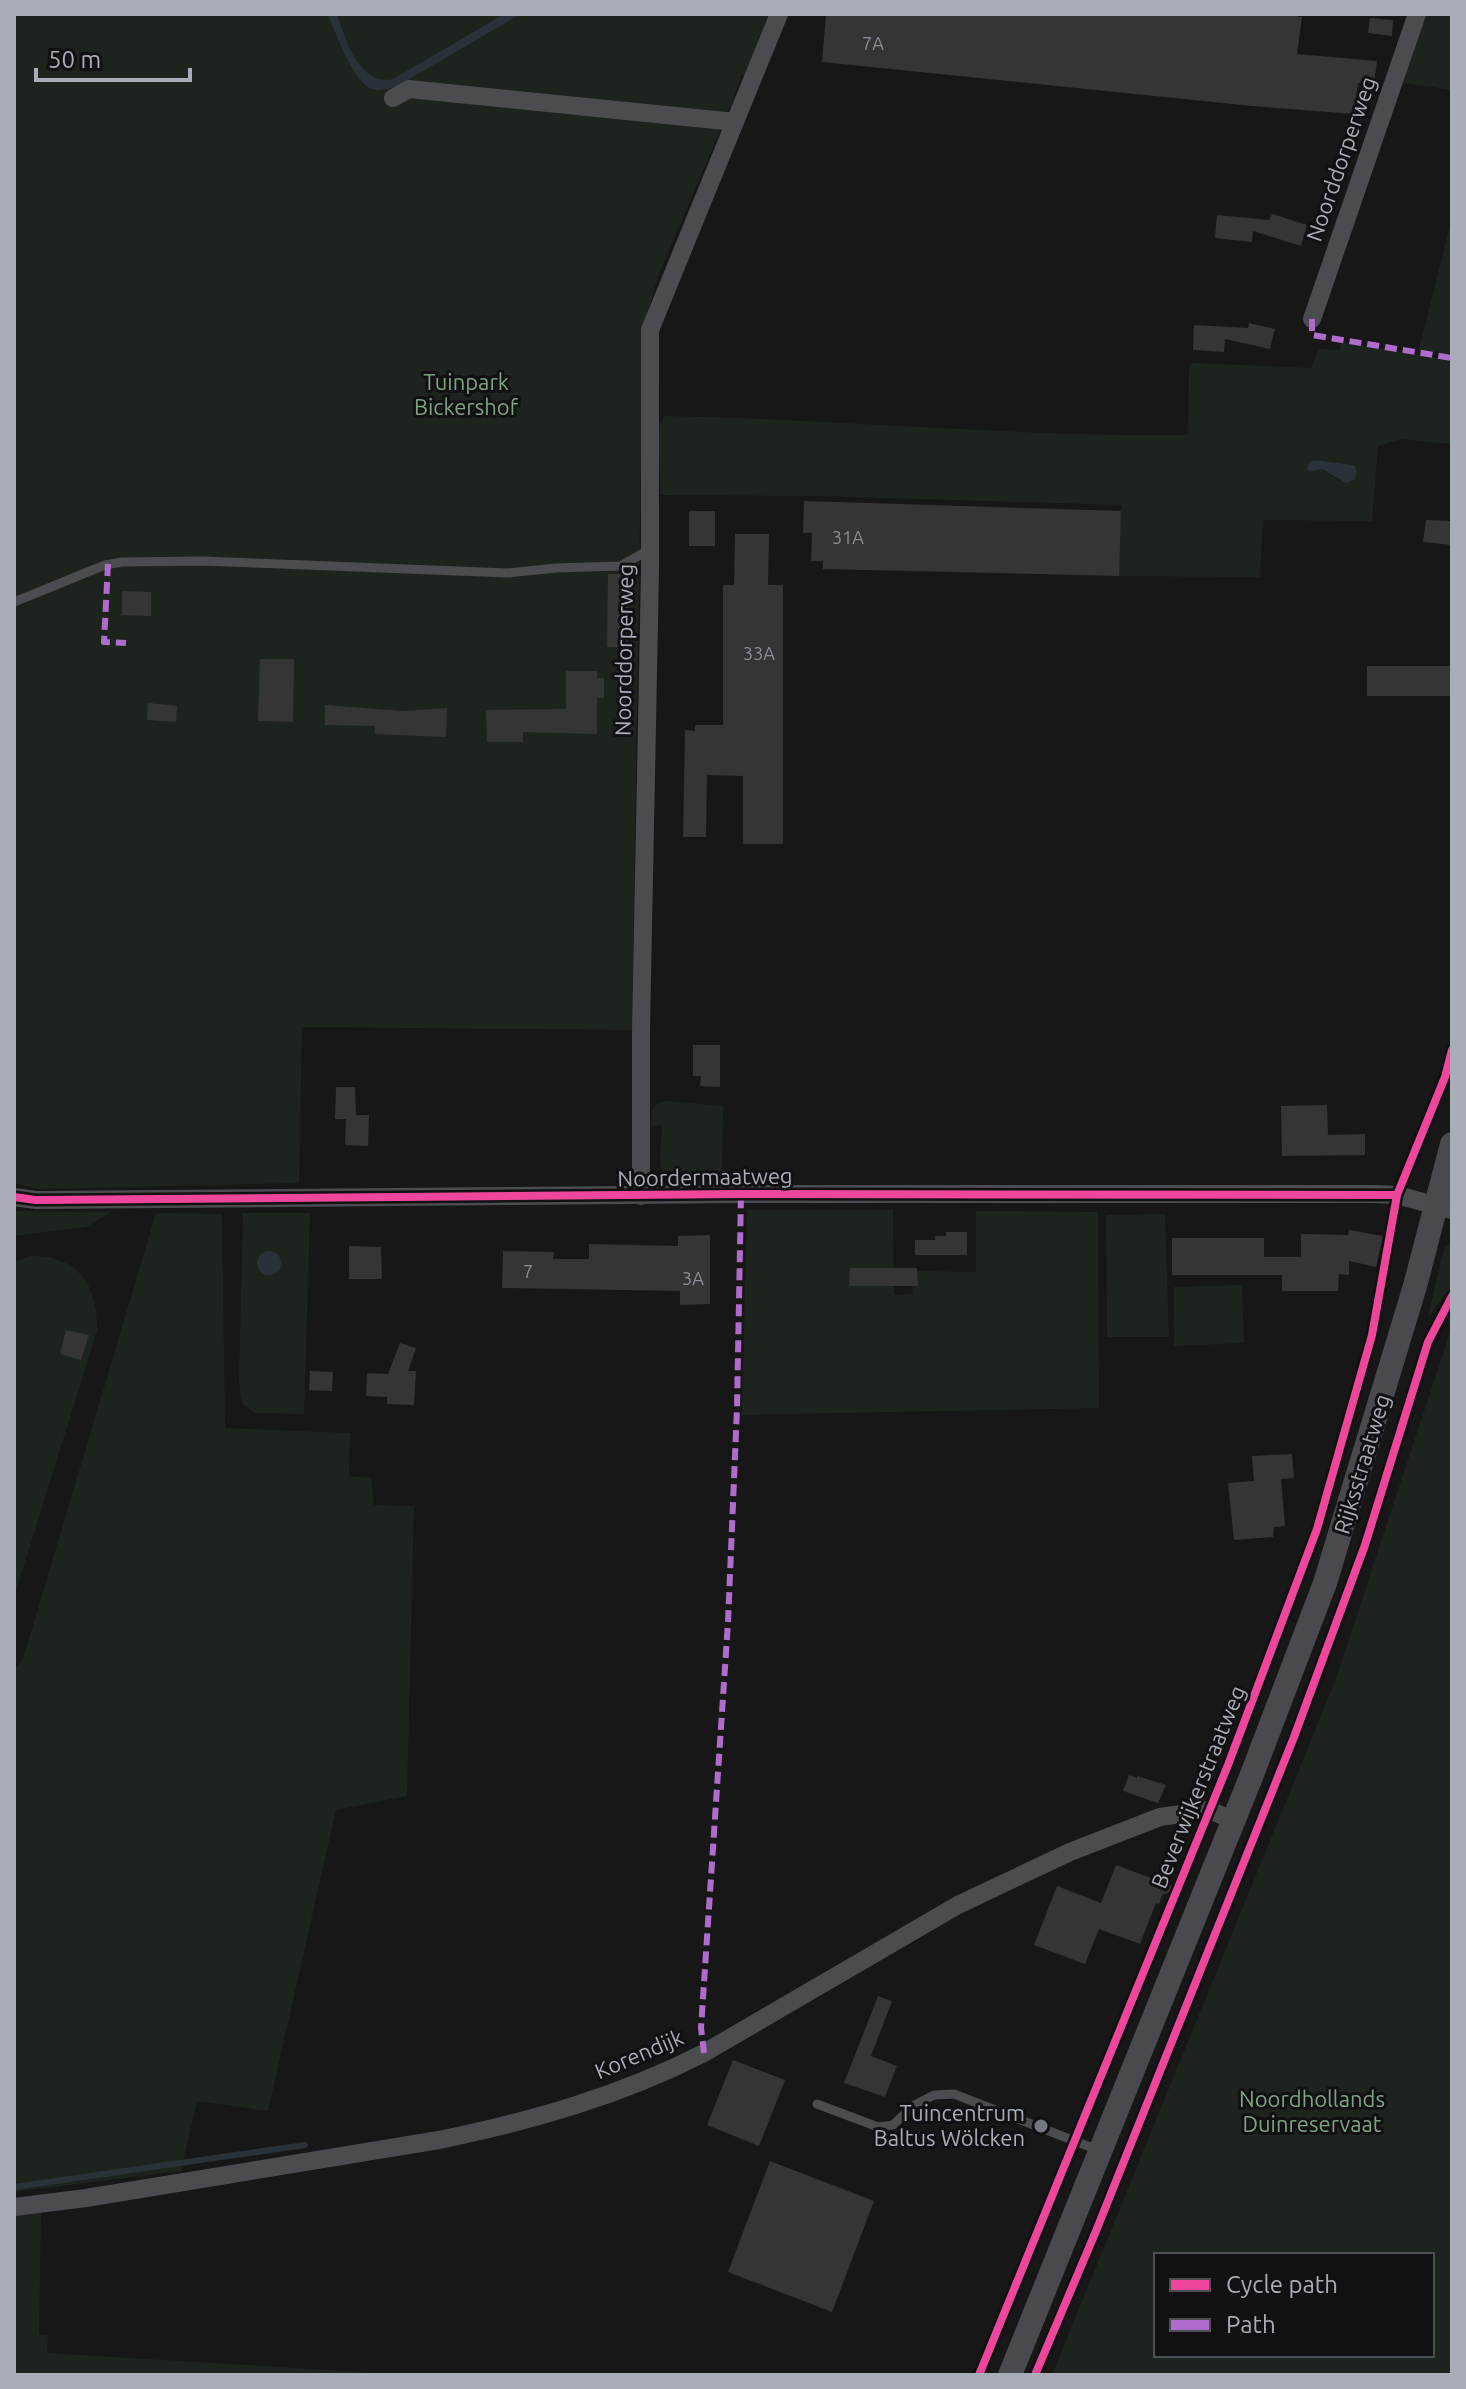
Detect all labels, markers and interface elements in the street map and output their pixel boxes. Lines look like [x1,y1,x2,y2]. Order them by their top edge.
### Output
scale bar [36,32,190,82]
house number: 7A [862,33,884,53]
text: 50 m [48,46,101,73]
street label: Noorddorperweg [1301,73,1380,244]
park label: Tuinpark Bickershof [414,369,519,419]
house number: 31A [832,527,864,547]
street label: Noorddorperweg [609,564,638,736]
house number: 33A [743,643,775,663]
street label: Noordermaatweg [617,1162,793,1191]
house number: 7 [523,1261,533,1281]
house number: 3A [682,1268,704,1288]
street label: Rijksstraatweg [1328,1391,1395,1537]
street label: Beverwijkerstraatweg [1145,1682,1250,1892]
street label: Korendijk [591,2024,687,2083]
park label: Noordhollands Duinreservaat [1239,2086,1385,2136]
place label: Tuincentrum Baltus Wölcken [874,2100,1025,2150]
marker: Tuincentrum Baltus Wölcken [1032,2117,1050,2135]
legend [1154,2253,1434,2357]
text: Cycle path [1226,2271,1338,2298]
text: Path [1226,2311,1276,2338]

